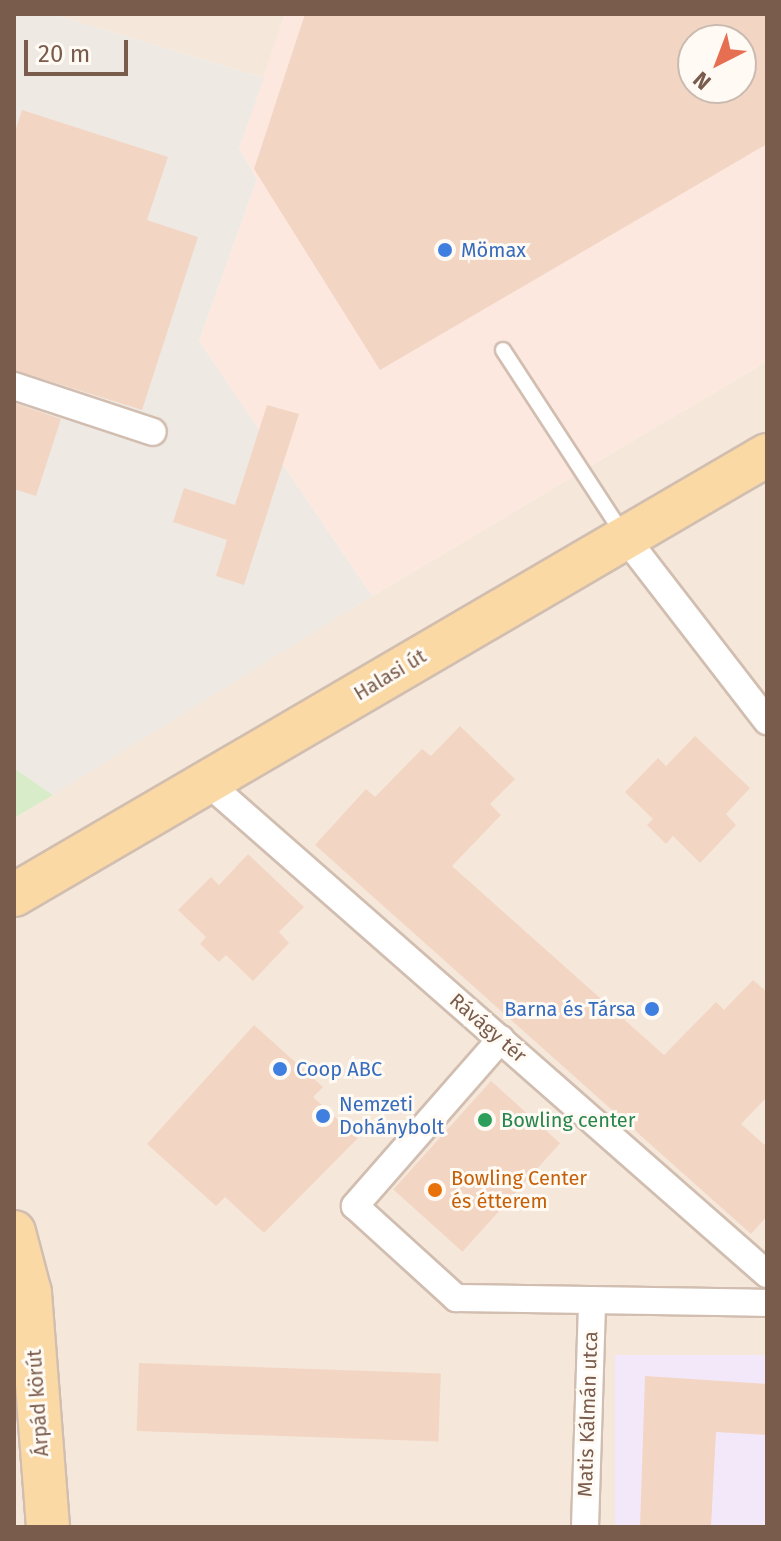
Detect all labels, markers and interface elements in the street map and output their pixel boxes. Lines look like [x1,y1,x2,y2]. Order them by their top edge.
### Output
scale bar [28,24,132,74]
north arrow [677,24,757,104]
text: 20 m [38,40,90,68]
text: N [687,66,716,96]
place label: Mömax [461,238,526,262]
marker: Mömax [436,241,454,259]
street label: Halasi út [350,644,430,706]
street label: Rávágy tér [445,988,531,1068]
place label: Barna és Társa [504,997,636,1021]
marker: Barna és Társa [643,1000,661,1018]
place label: Coop ABC [296,1057,382,1081]
marker: Coop ABC [271,1060,289,1078]
place label: Nemzeti Dohánybolt [339,1092,444,1139]
marker: Nemzeti Dohánybolt [314,1107,332,1125]
place label: Bowling center [501,1108,635,1132]
marker: Bowling center [476,1111,494,1129]
place label: Bowling Center és étterem [451,1166,587,1213]
marker: Bowling Center és étterem [426,1181,444,1199]
street label: Matis Kálmán utca [573,1331,603,1497]
street label: Árpád körút [22,1349,54,1457]

